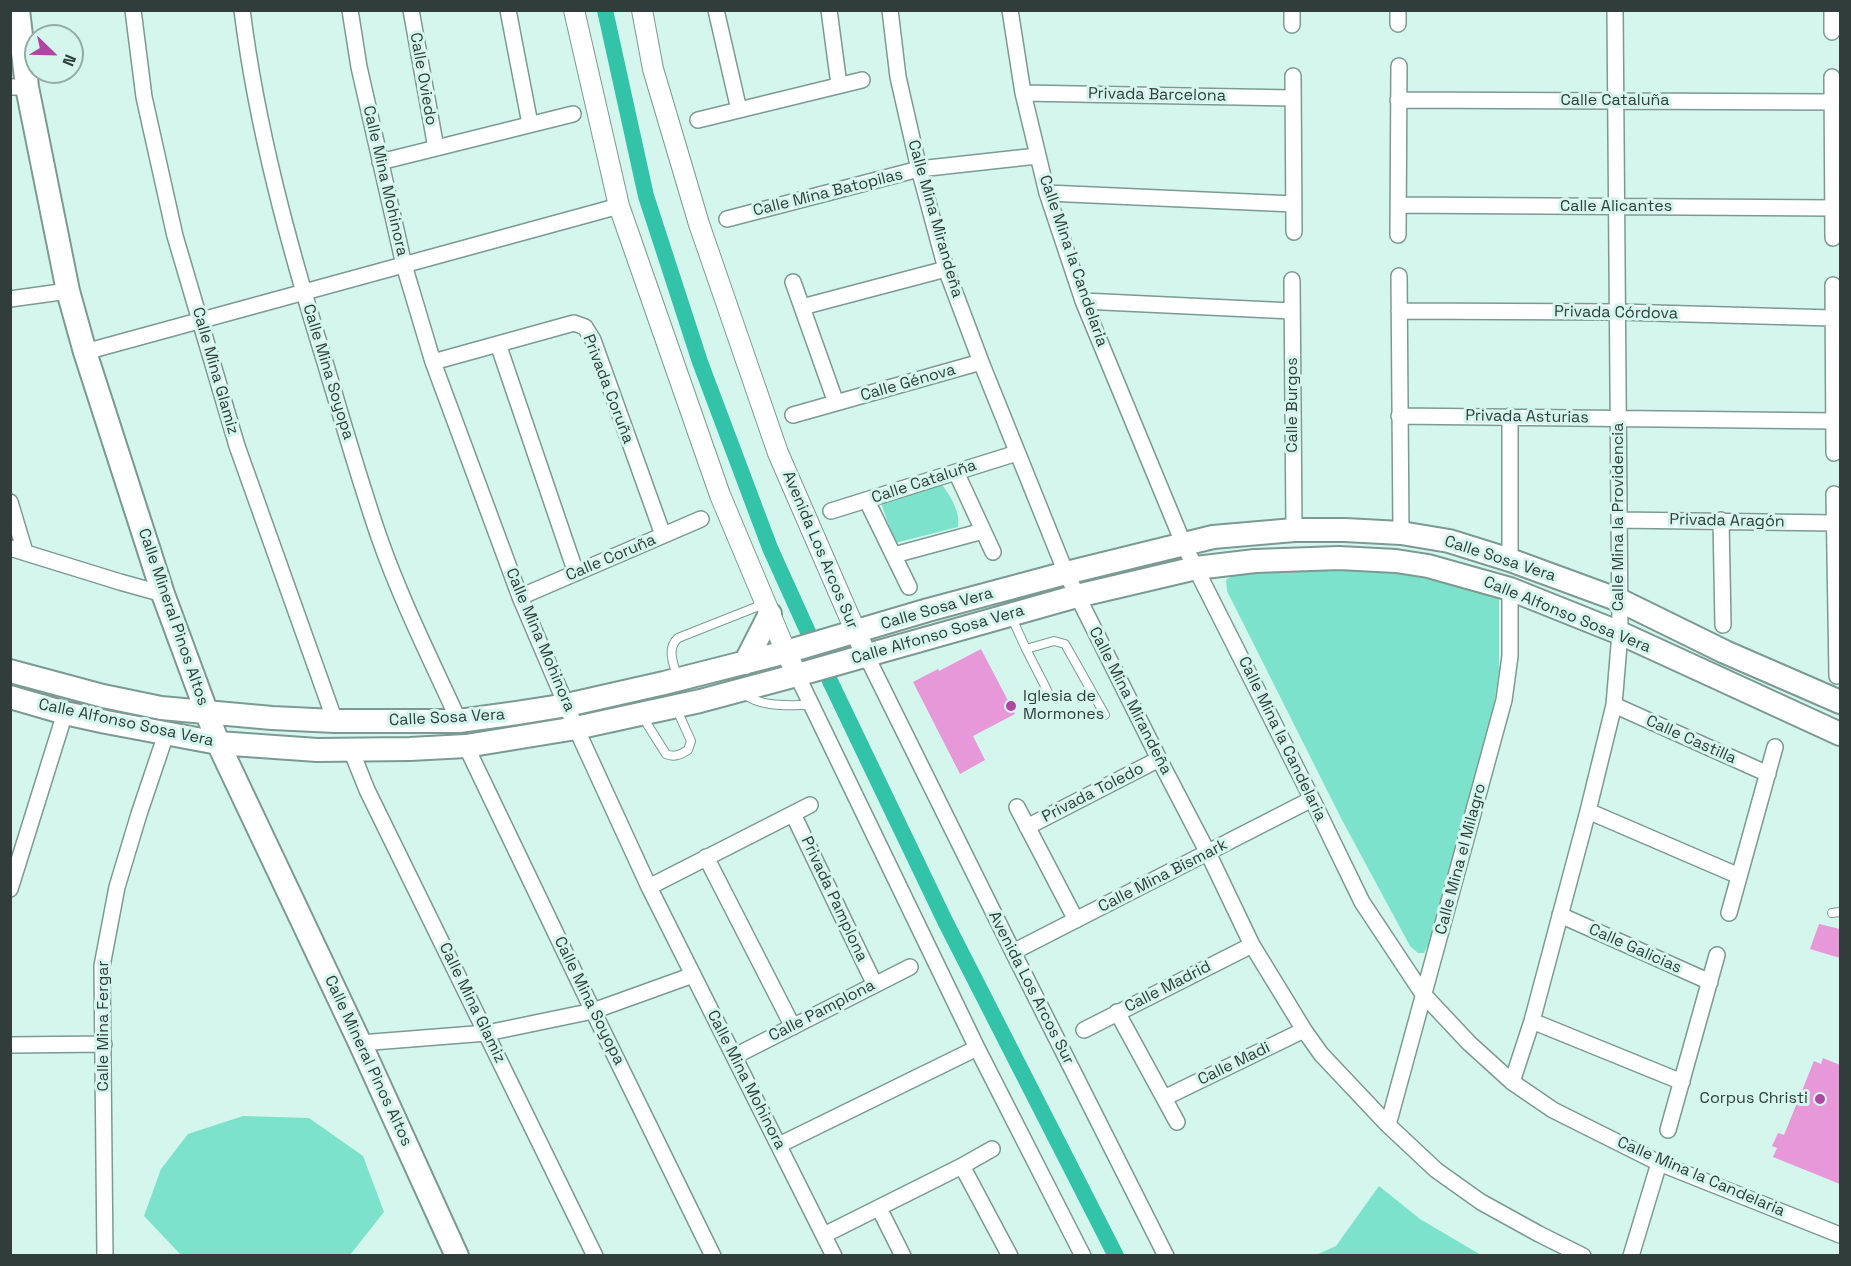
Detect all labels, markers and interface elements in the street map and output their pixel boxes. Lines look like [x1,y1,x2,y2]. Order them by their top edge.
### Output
north arrow [24,24,84,84]
street label: Calle Oviedo [405,31,441,127]
text: N [57,51,81,69]
street label: Privada Barcelona [1088,84,1226,106]
street label: Calle Cataluña [1560,91,1670,111]
street label: Calle Mina Mohinora [358,104,412,258]
street label: Calle Mina Mirandeña [903,138,967,300]
street label: Calle Mina Batopilas [751,165,905,221]
street label: Calle Mina la Candelaria [1035,173,1111,349]
street label: Calle Alicantes [1560,197,1672,217]
street label: Calle Mina Soyopa [298,302,358,442]
street label: Privada Córdova [1554,302,1678,324]
street label: Calle Mina Glamiz [188,305,242,437]
street label: Privada Coruña [578,332,638,446]
street label: Calle Burgos [1283,357,1303,453]
street label: Calle Génova [858,360,958,406]
street label: Privada Asturias [1465,406,1589,428]
street label: Calle Mina la Providencia [1609,423,1629,611]
street label: Calle Cataluña [869,456,979,508]
street label: Avenida Los Arcos Sur [778,468,862,632]
street label: Privada Aragón [1669,510,1785,532]
street label: Calle Mineral Pinos Altos [134,526,212,708]
street label: Calle Coruña [563,530,659,586]
street label: Calle Sosa Vera [1442,532,1558,586]
street label: Calle Mina Mohinora [501,565,579,715]
street label: Calle Alfonso Sosa Vera [1480,573,1654,657]
street label: Calle Sosa Vera [879,584,995,634]
street label: Calle Alfonso Sosa Vera [849,601,1027,669]
street label: Calle Mina Mirandeña [1084,624,1176,778]
street label: Calle Mina la Candelaria [1234,654,1330,824]
place label: Iglesia de Mormones [1023,687,1104,725]
street label: Calle Alfonso Sosa Vera [37,695,215,751]
marker: Iglesia de Mormones [1004,699,1018,713]
street label: Calle Sosa Vera [389,705,505,731]
street label: Calle Castilla [1643,712,1739,768]
street label: Privada Toledo [1039,759,1147,827]
street label: Calle Mina el Milagro [1432,781,1490,937]
street label: Privada Pamplona [797,833,871,965]
street label: Calle Mina Bismark [1095,835,1231,917]
street label: Avenida Los Arcos Sur [984,908,1078,1068]
street label: Calle Galicias [1586,920,1684,978]
street label: Calle Mina Soyopa [550,934,628,1068]
street label: Calle Mina Glamiz [435,940,509,1066]
street label: Calle Madrid [1122,957,1214,1017]
street label: Calle Mina Fergar [94,960,114,1092]
street label: Calle Mineral Pinos Altos [320,973,416,1149]
street label: Calle Pamplona [766,976,878,1046]
street label: Calle Mina Mohinora [703,1007,789,1153]
street label: Calle Madi [1195,1038,1273,1090]
place label: Corpus Christi [1700,1089,1808,1109]
marker: Corpus Christi [1813,1092,1827,1106]
street label: Calle Mina la Candelaria [1614,1133,1788,1221]

